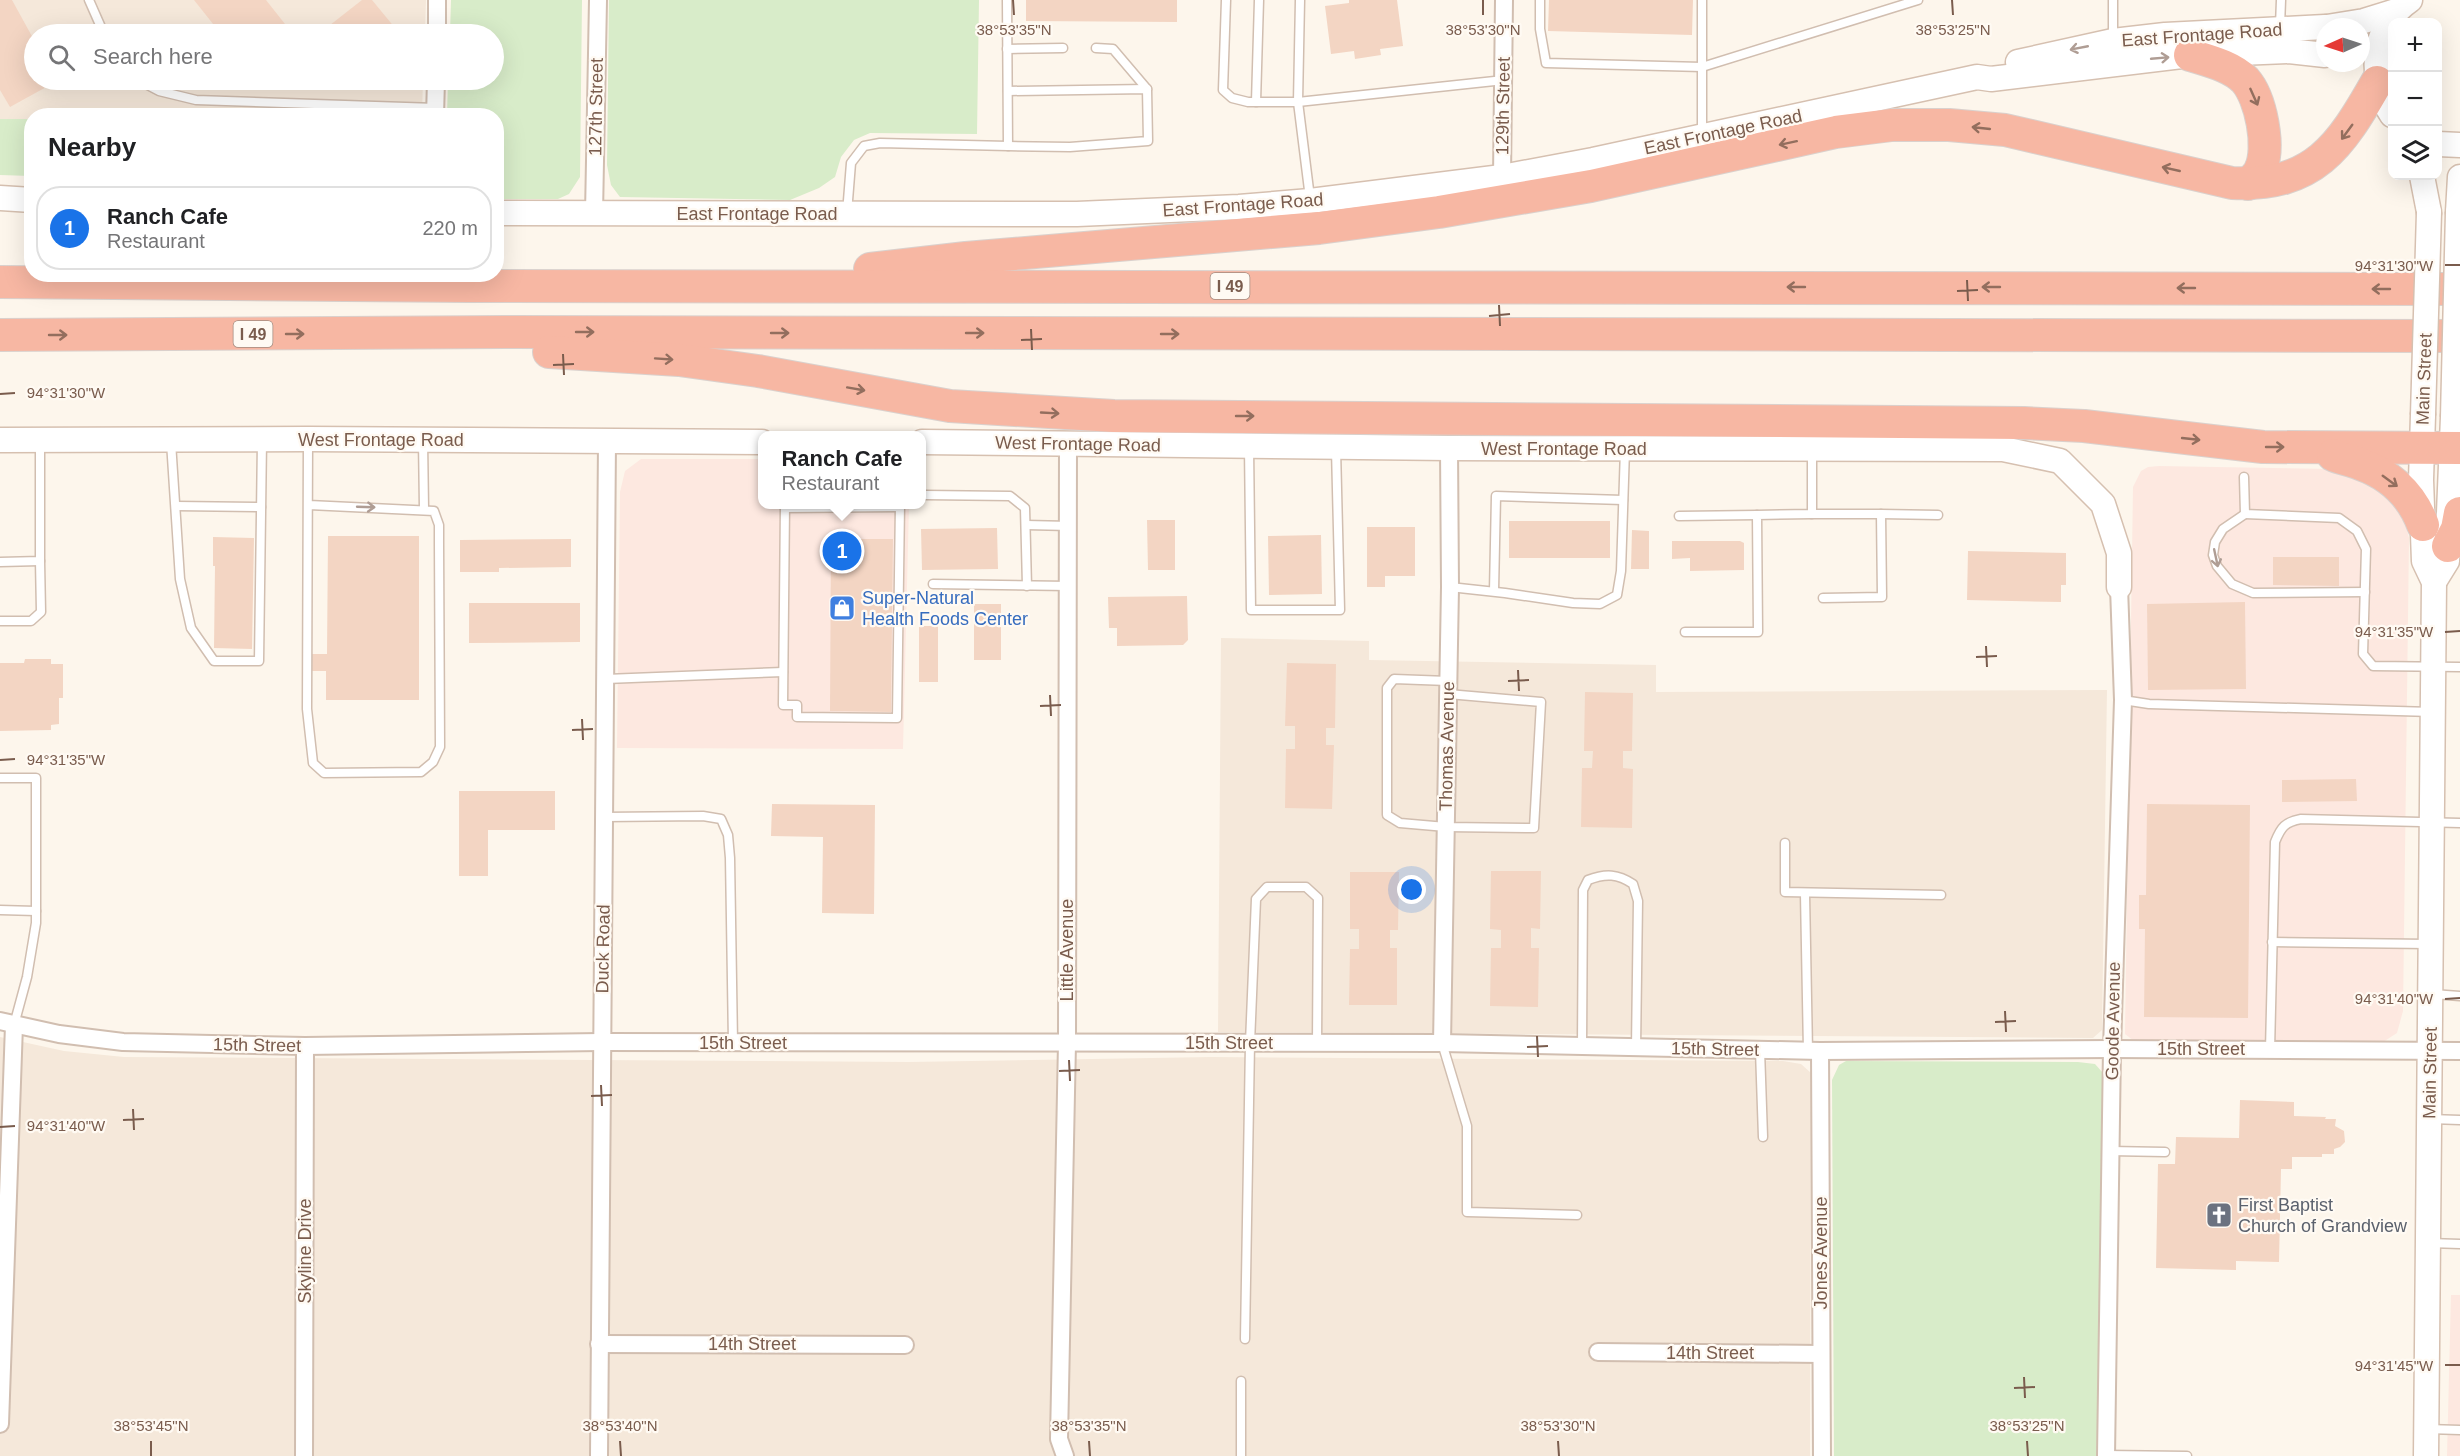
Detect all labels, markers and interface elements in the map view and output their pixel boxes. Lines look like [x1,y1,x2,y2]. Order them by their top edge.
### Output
north arrow [2316,18,2370,72]
map controls [2388,18,2442,180]
button: + [2388,18,2442,72]
street label: East Frontage Road [2121,19,2283,51]
text: 38°53'35"N [976,21,1052,38]
text: 38°53'30"N [1445,21,1521,38]
text: 38°53'25"N [1915,21,1991,38]
search box [24,24,504,90]
icon: search [45,41,78,74]
one-way arrow [2069,43,2089,54]
text: Search here [93,44,213,69]
one-way arrow [2150,52,2170,63]
street label: 129th Street [1492,57,1514,155]
street label: 127th Street [585,58,607,156]
button: − [2388,72,2442,126]
one-way arrow [2248,87,2260,105]
street label: East Frontage Road [1642,105,1804,159]
one-way arrow [1971,122,1991,133]
one-way arrow [2341,123,2353,139]
button: layers [2388,126,2442,180]
text: Nearby [48,132,136,162]
one-way arrow [1778,137,1797,149]
one-way arrow [2162,163,2181,175]
street label: East Frontage Road [1162,189,1324,221]
text: Ranch Cafe [107,204,228,229]
street label: East Frontage Road [676,204,838,224]
text: 1 [64,217,75,239]
text: 220 m [422,217,478,239]
text: Restaurant [107,230,205,252]
text: 94°31'30"W [2355,257,2434,274]
road number: I 49 [1210,273,1250,299]
one-way arrow [1786,281,1806,293]
one-way arrow [1981,281,2001,293]
one-way arrow [2176,282,2196,294]
one-way arrow [2371,283,2391,295]
road number: I 49 [234,321,272,347]
one-way arrow [574,326,594,338]
one-way arrow [769,327,789,339]
one-way arrow [964,327,984,339]
one-way arrow [285,328,305,339]
one-way arrow [1159,328,1179,340]
one-way arrow [48,329,68,341]
street label: Main Street [2412,333,2436,425]
one-way arrow [653,354,673,365]
text: 94°31'30"W [27,384,106,401]
one-way arrow [846,384,866,395]
one-way arrow [1039,407,1059,418]
one-way arrow [1234,411,1254,422]
street label: West Frontage Road [298,430,464,450]
popup [758,431,926,509]
street label: West Frontage Road [995,433,1161,455]
one-way arrow [2181,434,2200,445]
street label: West Frontage Road [1481,439,1647,459]
one-way arrow [2264,441,2284,453]
text: Ranch Cafe [781,446,903,471]
text: Restaurant [781,472,879,494]
one-way arrow [2382,474,2398,487]
one-way arrow [356,501,376,512]
pin: 1 [822,528,862,574]
one-way arrow [2211,548,2222,567]
place label: Super-Natural Health Foods Center [862,588,1028,629]
shop icon: Super-Natural Health Foods Center [827,593,857,623]
text: 94°31'35"W [2355,623,2434,640]
street label: Thomas Avenue [1436,681,1458,811]
text: 94°31'35"W [27,751,106,768]
your location [1397,875,1426,904]
street label: Little Avenue [1057,899,1077,1001]
street label: Duck Road [592,904,614,994]
street label: Goode Avenue [2102,961,2124,1081]
text: 94°31'40"W [2355,990,2434,1007]
street label: Main Street [2419,1027,2441,1119]
street label: 15th Street [699,1033,787,1053]
street label: 15th Street [1185,1033,1273,1053]
street label: 15th Street [213,1034,301,1056]
street label: 15th Street [1671,1038,1759,1060]
street label: 15th Street [2157,1039,2245,1059]
text: 94°31'40"W [27,1117,106,1134]
place label: First Baptist Church of Grandview [2238,1195,2408,1236]
street label: Jones Avenue [1811,1197,1831,1309]
street label: Skyline Drive [295,1198,315,1304]
church icon: First Baptist Church of Grandview [2204,1200,2234,1230]
street label: 14th Street [708,1334,796,1354]
street label: 14th Street [1666,1343,1754,1363]
text: 94°31'45"W [2355,1357,2434,1374]
text: 38°53'45"N [113,1417,189,1434]
text: 38°53'40"N [582,1417,658,1434]
text: 38°53'35"N [1051,1417,1127,1434]
text: 38°53'30"N [1520,1417,1596,1434]
text: 38°53'25"N [1989,1417,2065,1434]

